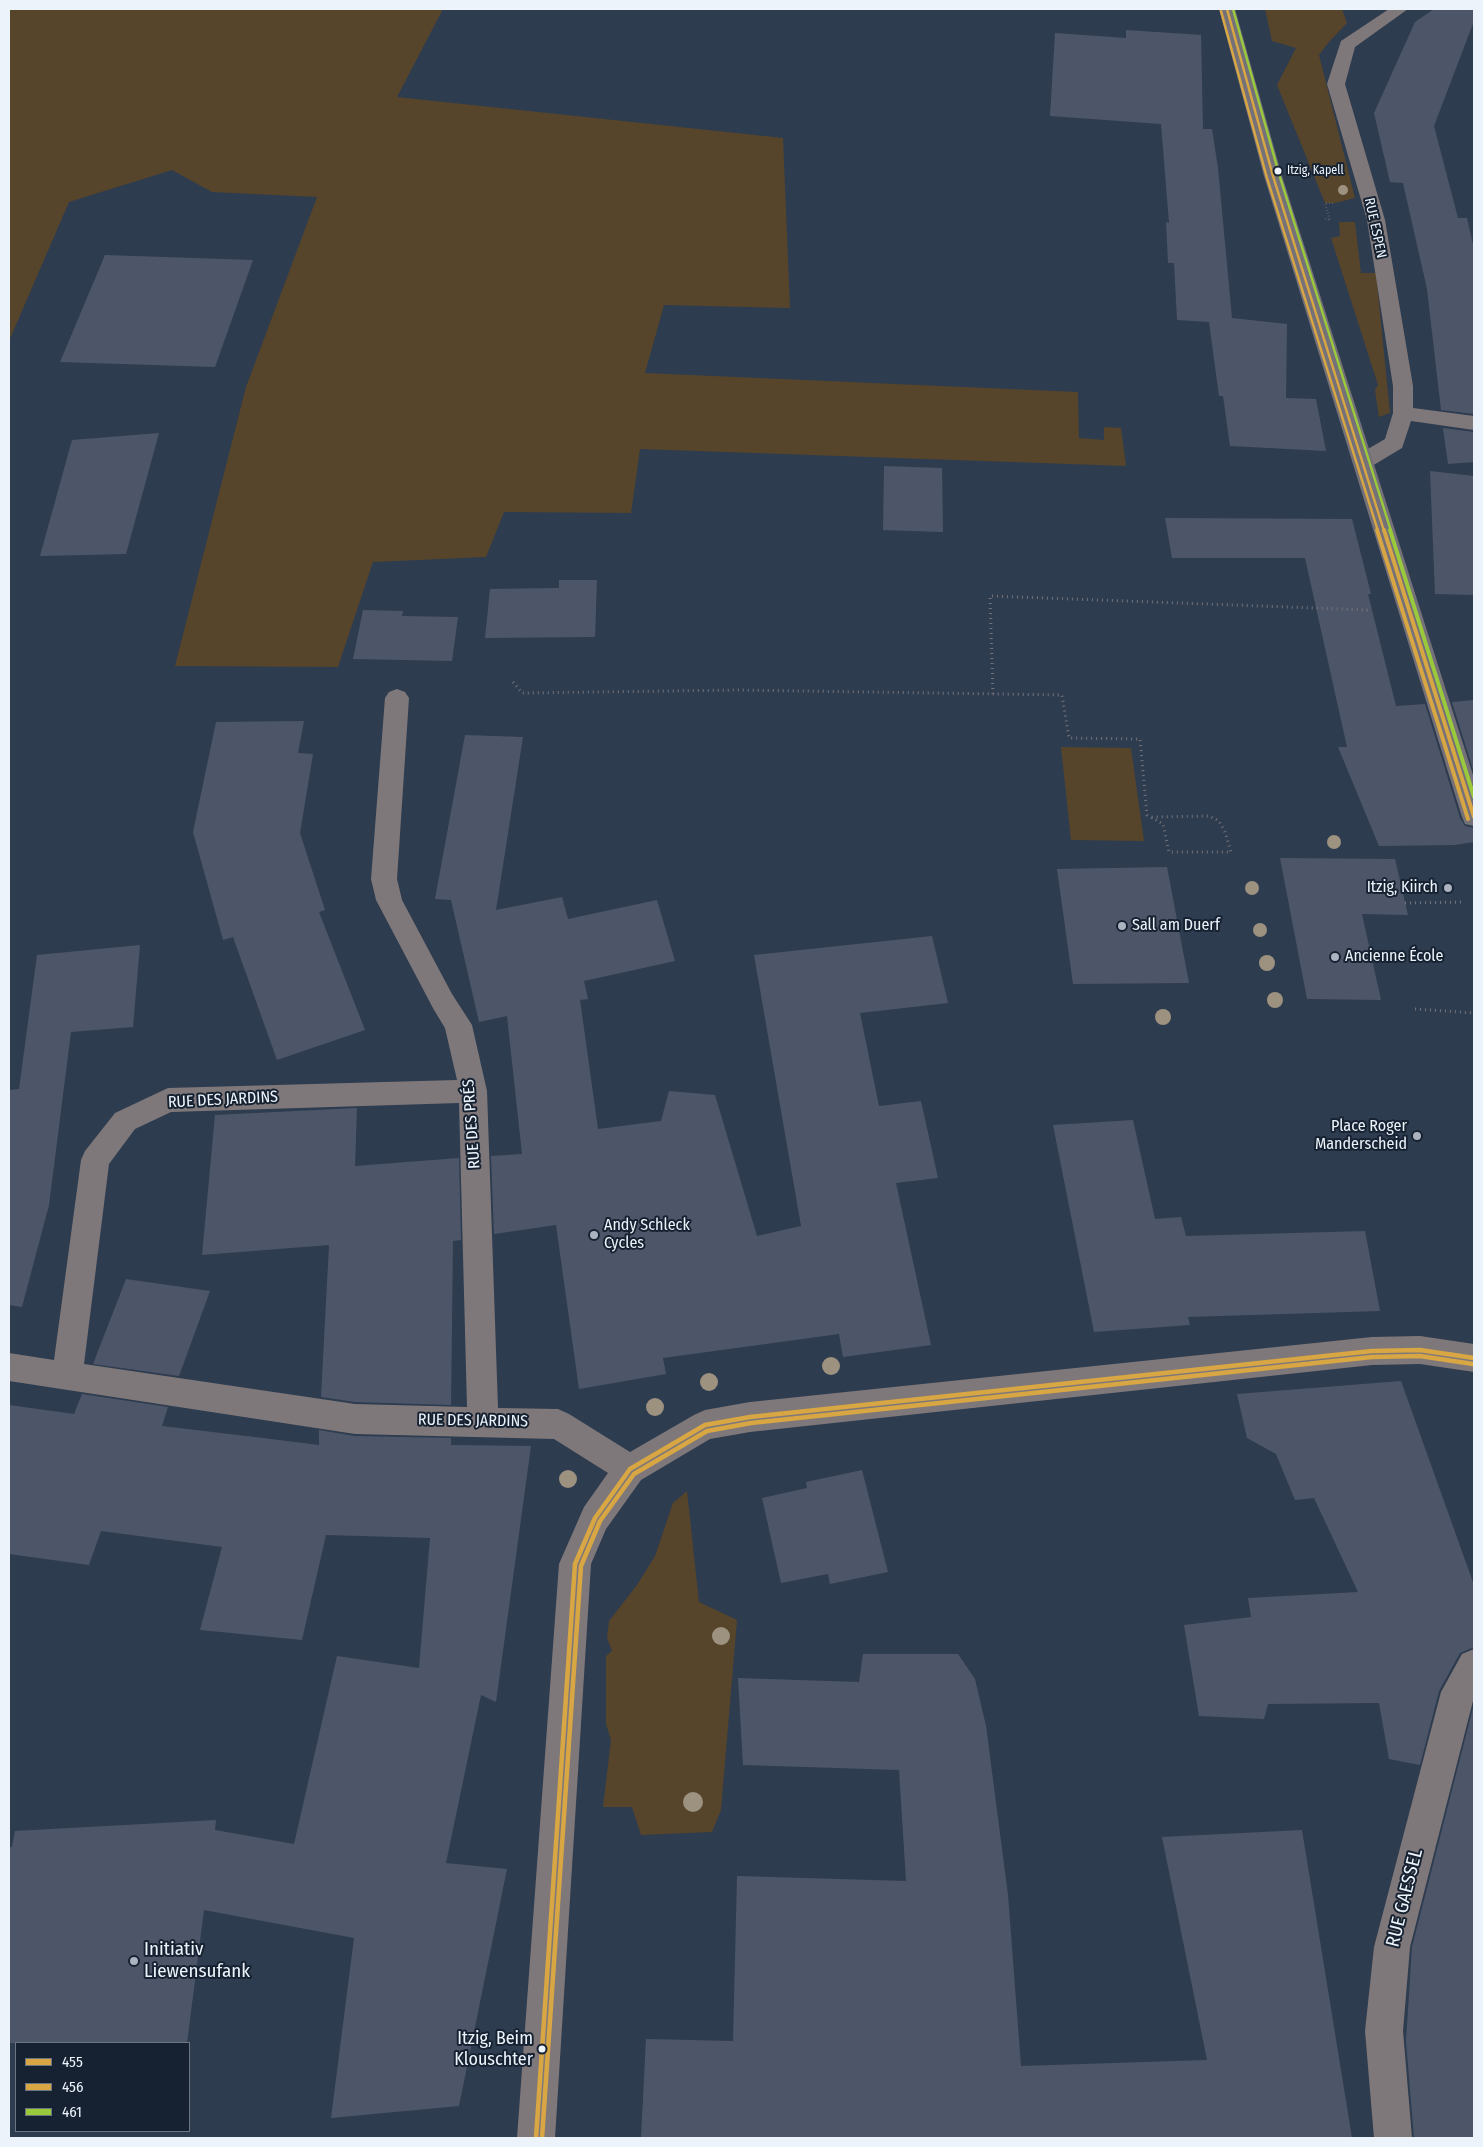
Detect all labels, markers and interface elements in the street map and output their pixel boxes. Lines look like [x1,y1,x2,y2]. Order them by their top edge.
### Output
place label: Itzig, Kapell [1287,164,1344,178]
marker: Itzig, Kapell [1273,166,1283,176]
street label: RUE ESPEN [1360,196,1390,260]
place label: Itzig, Kiirch [1367,878,1438,898]
marker: Itzig, Kiirch [1442,882,1454,894]
place label: Sall am Duerf [1132,916,1220,936]
marker: Sall am Duerf [1116,920,1128,932]
place label: Ancienne École [1345,947,1443,967]
marker: Ancienne École [1329,951,1341,963]
street label: RUE DES PRÉS [459,1078,485,1170]
street label: RUE DES JARDINS [167,1088,279,1112]
place label: Place Roger Manderscheid [1315,1117,1407,1155]
marker: Place Roger Manderscheid [1411,1130,1423,1142]
place label: Andy Schleck Cycles [604,1216,690,1254]
marker: Andy Schleck Cycles [588,1229,600,1241]
street label: RUE DES JARDINS [418,1410,528,1432]
street label: RUE GAESSEL [1382,1847,1428,1949]
place label: Initiativ Liewensufank [144,1939,250,1983]
marker: Initiativ Liewensufank [128,1955,140,1967]
place label: Itzig, Beim Klouschter [454,2028,533,2070]
legend [15,2042,190,2132]
marker: Itzig, Beim Klouschter [537,2044,547,2054]
text: 455 [62,2053,83,2071]
text: 456 [62,2078,83,2096]
text: 461 [62,2103,82,2121]

